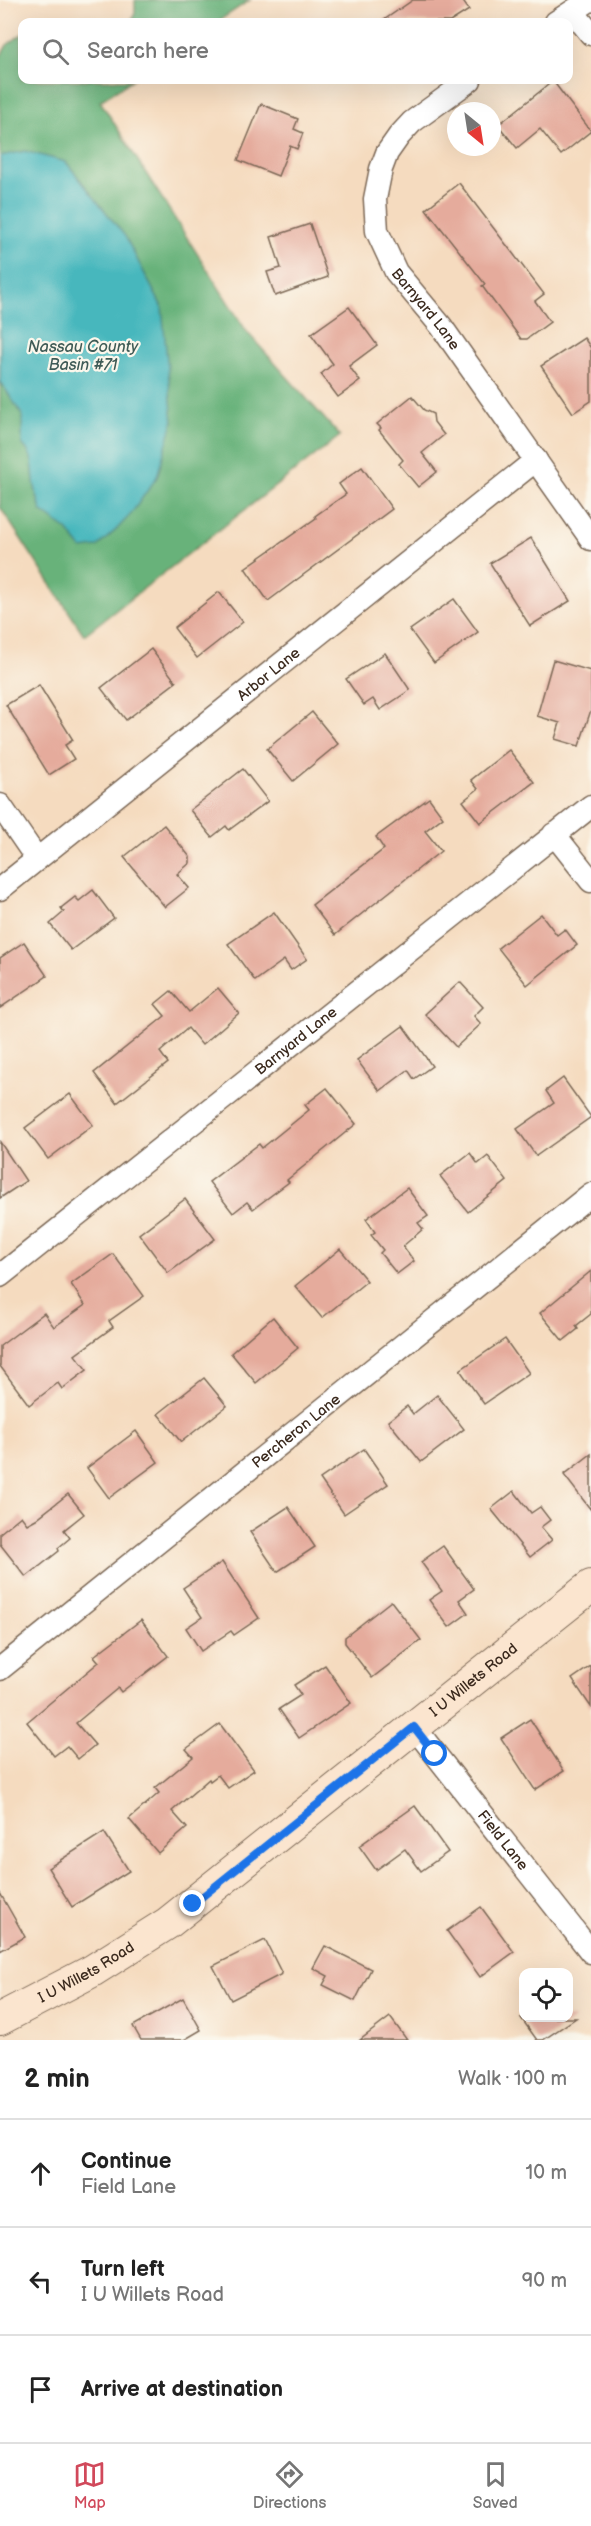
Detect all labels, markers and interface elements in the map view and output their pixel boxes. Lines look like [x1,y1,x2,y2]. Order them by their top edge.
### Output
search box [18,18,573,84]
icon: search [39,35,72,68]
text: Search here [87,38,209,65]
north arrow [447,102,501,156]
street label: Barnyard Lane [387,265,464,354]
water label: Nassau County Basin #71 [28,338,139,375]
street label: Arbor Lane [234,643,304,705]
street label: Barnyard Lane [251,1003,341,1079]
street label: Percheron Lane [248,1390,345,1473]
street label: I U Willets Road [426,1639,522,1721]
route start [421,1740,447,1766]
street label: Field Lane [473,1807,532,1874]
route end [179,1890,205,1916]
street label: I U Willets Road [35,1938,138,2007]
map controls [519,1968,573,2022]
button: locate [519,1968,573,2022]
text: 2 min [24,2064,90,2095]
text: Walk · 100 m [458,2067,567,2091]
text: Continue [81,2148,171,2175]
icon: ahead [24,2157,57,2190]
text: 10 m [526,2161,567,2185]
text: Field Lane [81,2175,176,2199]
text: Turn left [81,2256,165,2283]
icon: left [24,2265,57,2298]
text: 90 m [522,2269,567,2293]
text: I U Willets Road [81,2283,224,2307]
icon: arrive [24,2373,57,2406]
text: Arrive at destination [81,2376,283,2403]
tab: Map [73,2458,106,2513]
tab: Directions [253,2458,326,2513]
tab: Saved [473,2458,518,2513]

